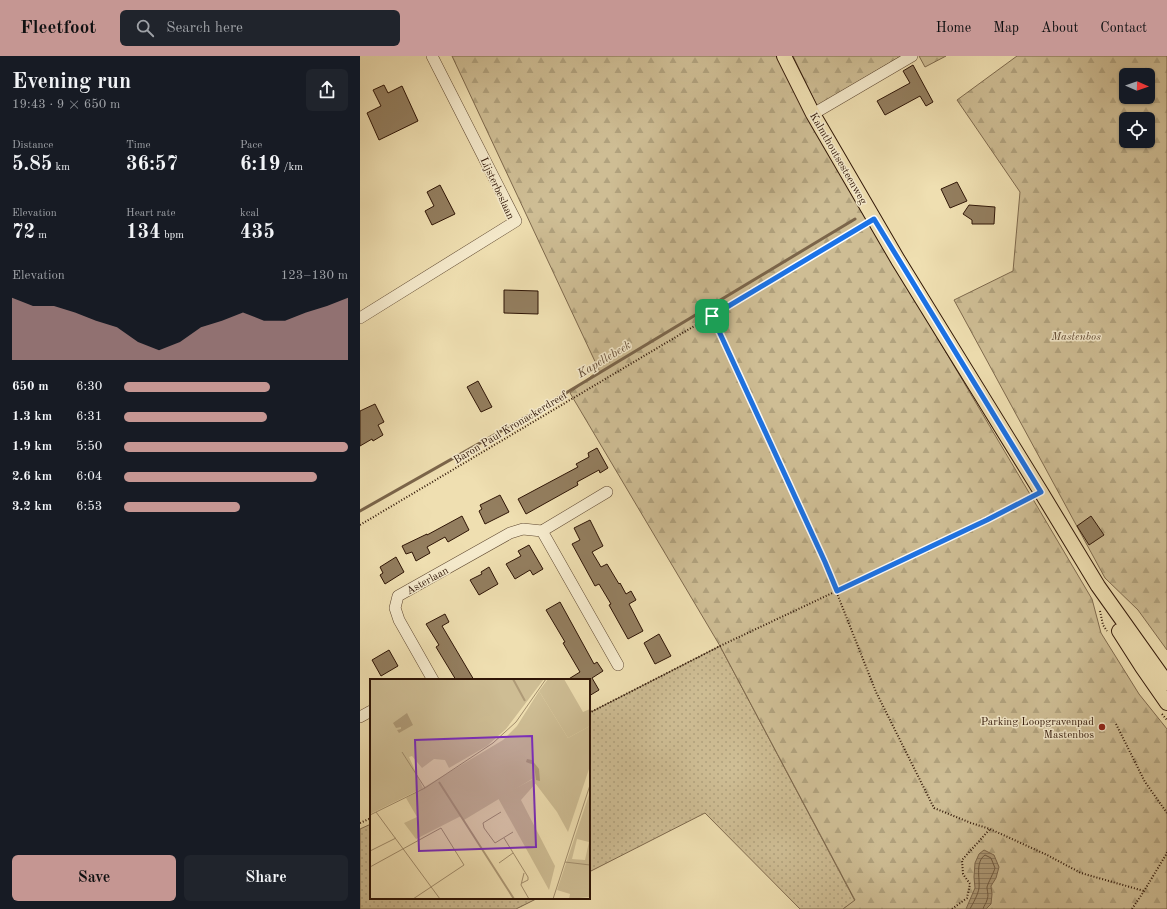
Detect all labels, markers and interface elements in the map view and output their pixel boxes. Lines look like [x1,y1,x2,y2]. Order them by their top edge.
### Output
search box [120,10,400,46]
icon: search [134,17,156,39]
text: Fleetfoot [20,19,96,38]
text: Search here [166,21,243,36]
text: Home [936,21,971,35]
text: Map [993,21,1019,35]
text: About [1041,21,1078,35]
text: Contact [1100,21,1147,35]
north arrow [1119,68,1155,104]
map controls [1119,68,1155,148]
button: share [306,69,348,111]
text: Evening run [12,71,131,93]
text: 19:43 · 9 × 650 m [12,98,120,111]
street label: Kalmthoutsesteenweg [807,111,868,207]
button: locate [1119,112,1155,148]
text: Distance [12,140,53,151]
text: Time [126,140,151,151]
text: Pace [240,140,262,151]
text: 5.85 [12,155,52,175]
text: 36:57 [126,155,178,175]
text: 6:19 [240,155,280,175]
street label: Lijsterbeslaan [477,156,516,222]
text: km [52,162,70,173]
text: /km [280,162,303,173]
text: Elevation [12,208,57,219]
text: Heart rate [126,208,175,219]
text: kcal [240,208,259,219]
text: 72 [12,223,35,243]
text: 134 [126,223,161,243]
text: 435 [240,223,275,243]
text: m [35,230,47,241]
text: bpm [161,230,184,241]
text: Elevation [12,269,65,282]
text: 123–130 m [281,269,348,282]
pin [695,299,729,333]
icon: arrive [701,305,723,327]
park label: Mastenbos [1050,332,1101,343]
water label: Kapellebeek [575,339,634,381]
text: 650 m [12,380,49,393]
text: 6:30 [76,380,102,393]
street label: Baron Paul Kronackerdreef [452,390,570,467]
text: 1.3 km [12,410,52,423]
text: 6:31 [76,410,102,423]
text: 1.9 km [12,440,52,453]
text: 5:50 [76,440,102,453]
text: 2.6 km [12,470,52,483]
text: 6:04 [76,470,102,483]
text: 3.2 km [12,500,52,513]
text: 6:53 [76,500,102,513]
street label: Asterlaan [405,565,451,597]
inset map [370,679,590,899]
place label: Parking Loopgravenpad Mastenbos [981,717,1094,741]
marker: Parking Loopgravenpad Mastenbos [1097,722,1107,732]
button: Save [12,855,176,901]
button: Share [184,855,348,901]

